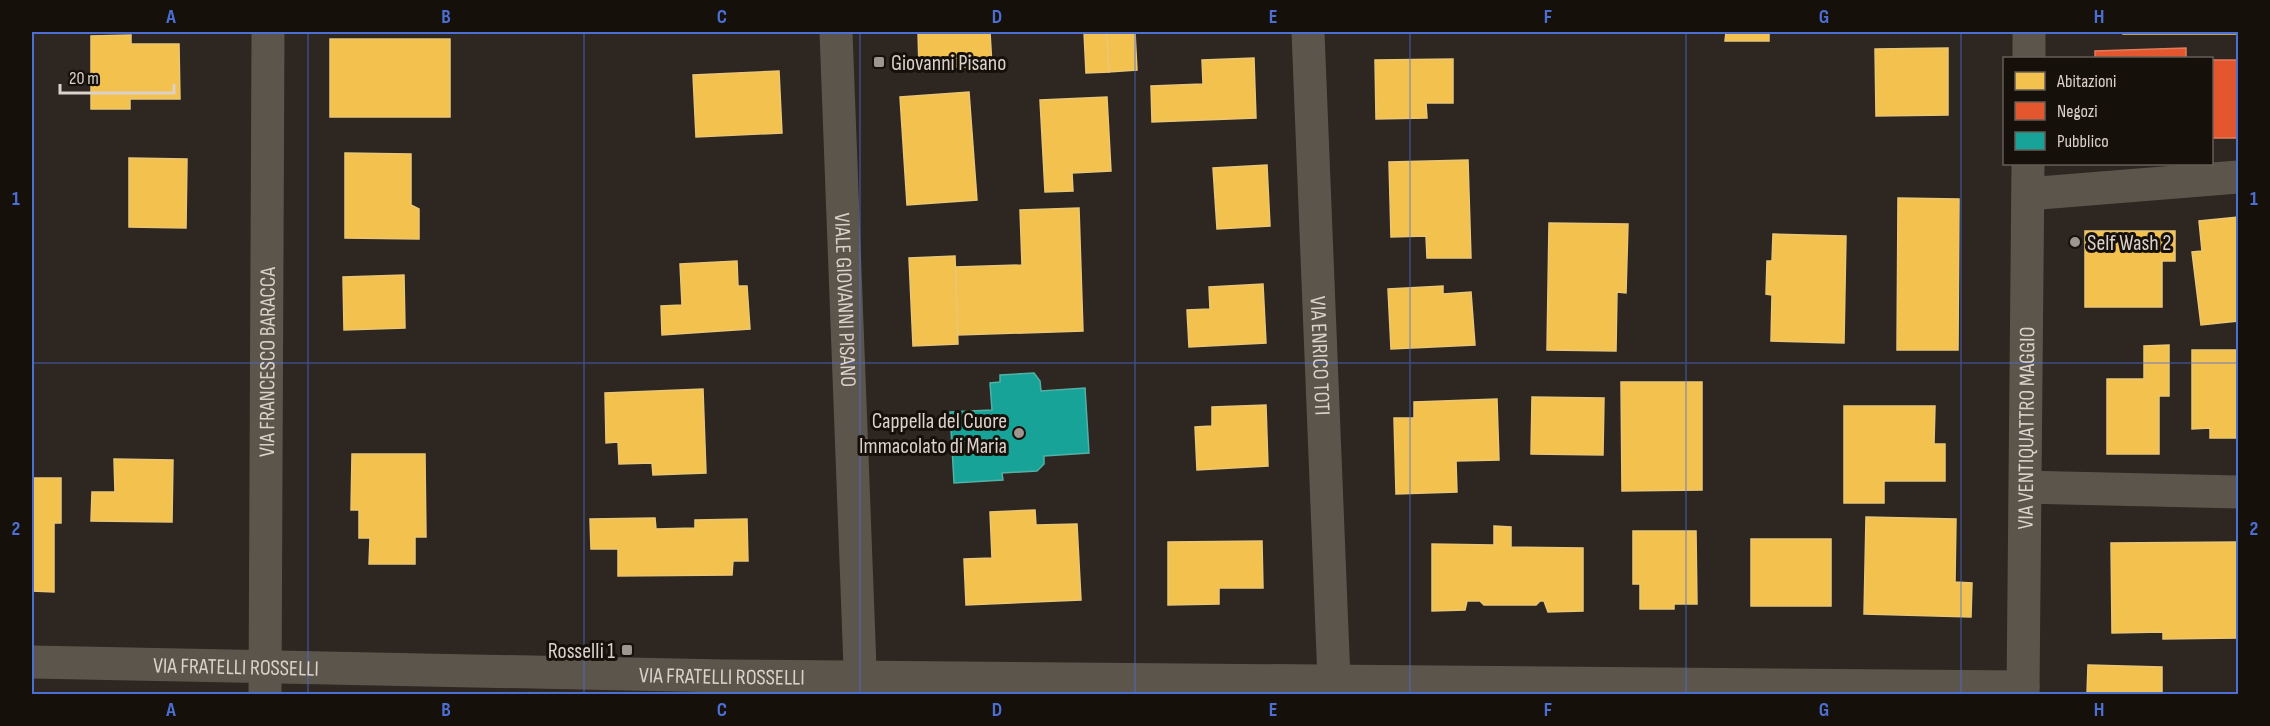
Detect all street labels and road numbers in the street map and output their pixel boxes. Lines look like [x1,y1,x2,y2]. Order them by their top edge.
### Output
street label: VIALE GIOVANNI PISANO [828,212,861,388]
street label: VIA FRANCESCO BARACCA [254,267,282,457]
street label: VIA ENRICO TOTI [1304,296,1335,416]
street label: VIA VENTIQUATTRO MAGGIO [2013,326,2041,530]
street label: VIA FRATELLI ROSSELLI [153,652,319,683]
street label: VIA FRATELLI ROSSELLI [639,662,805,692]

